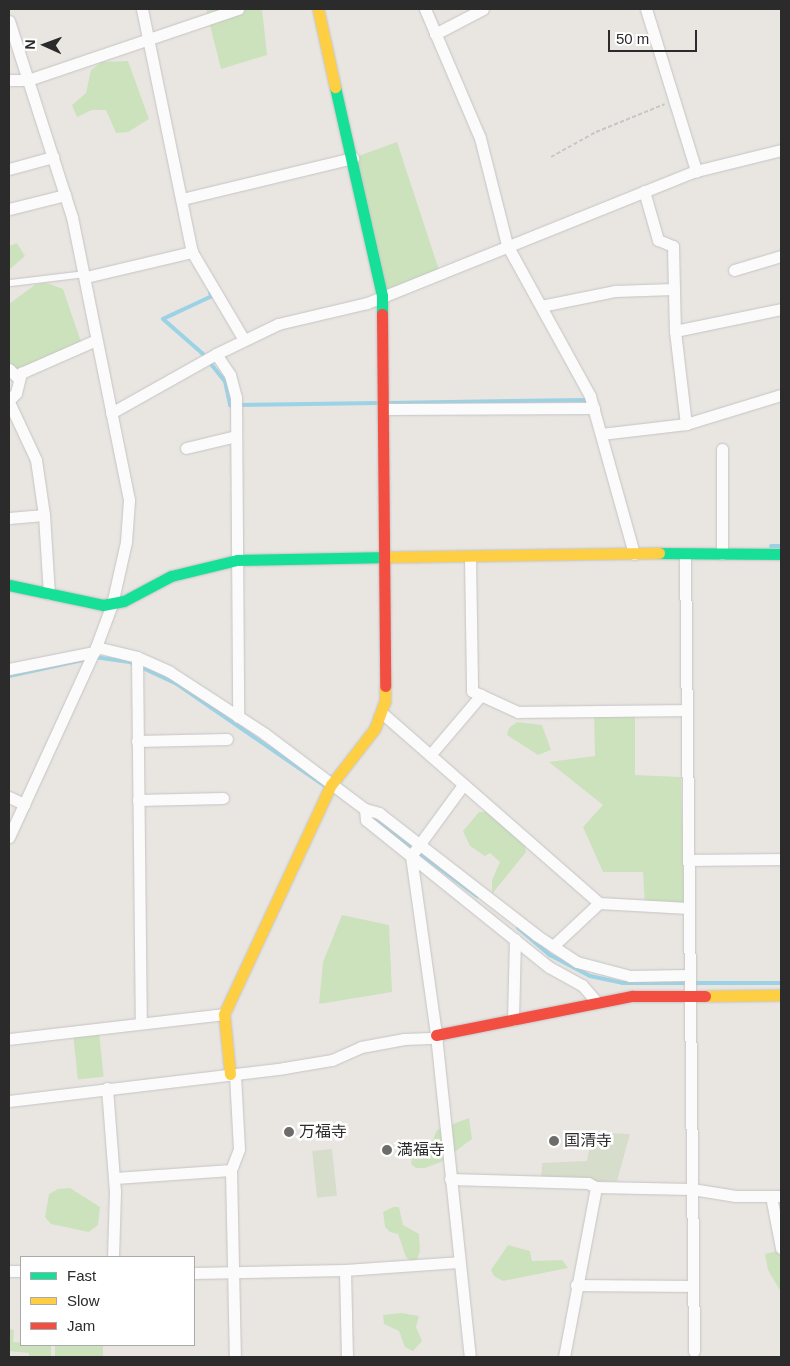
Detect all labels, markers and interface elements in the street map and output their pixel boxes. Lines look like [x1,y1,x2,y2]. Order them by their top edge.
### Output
north arrow [20,20,70,70]
scale bar [610,20,699,52]
text: 50 m [616,30,649,47]
text: N [22,39,38,50]
place label: 万福寺 [299,1122,347,1142]
marker: 万福寺 [283,1126,295,1138]
place label: 国清寺 [564,1131,612,1151]
marker: 国清寺 [548,1135,560,1147]
place label: 満福寺 [397,1140,445,1160]
marker: 満福寺 [381,1144,393,1156]
legend [20,1256,195,1346]
text: Fast [67,1267,96,1284]
text: Slow [67,1292,100,1309]
text: Jam [67,1317,95,1334]

